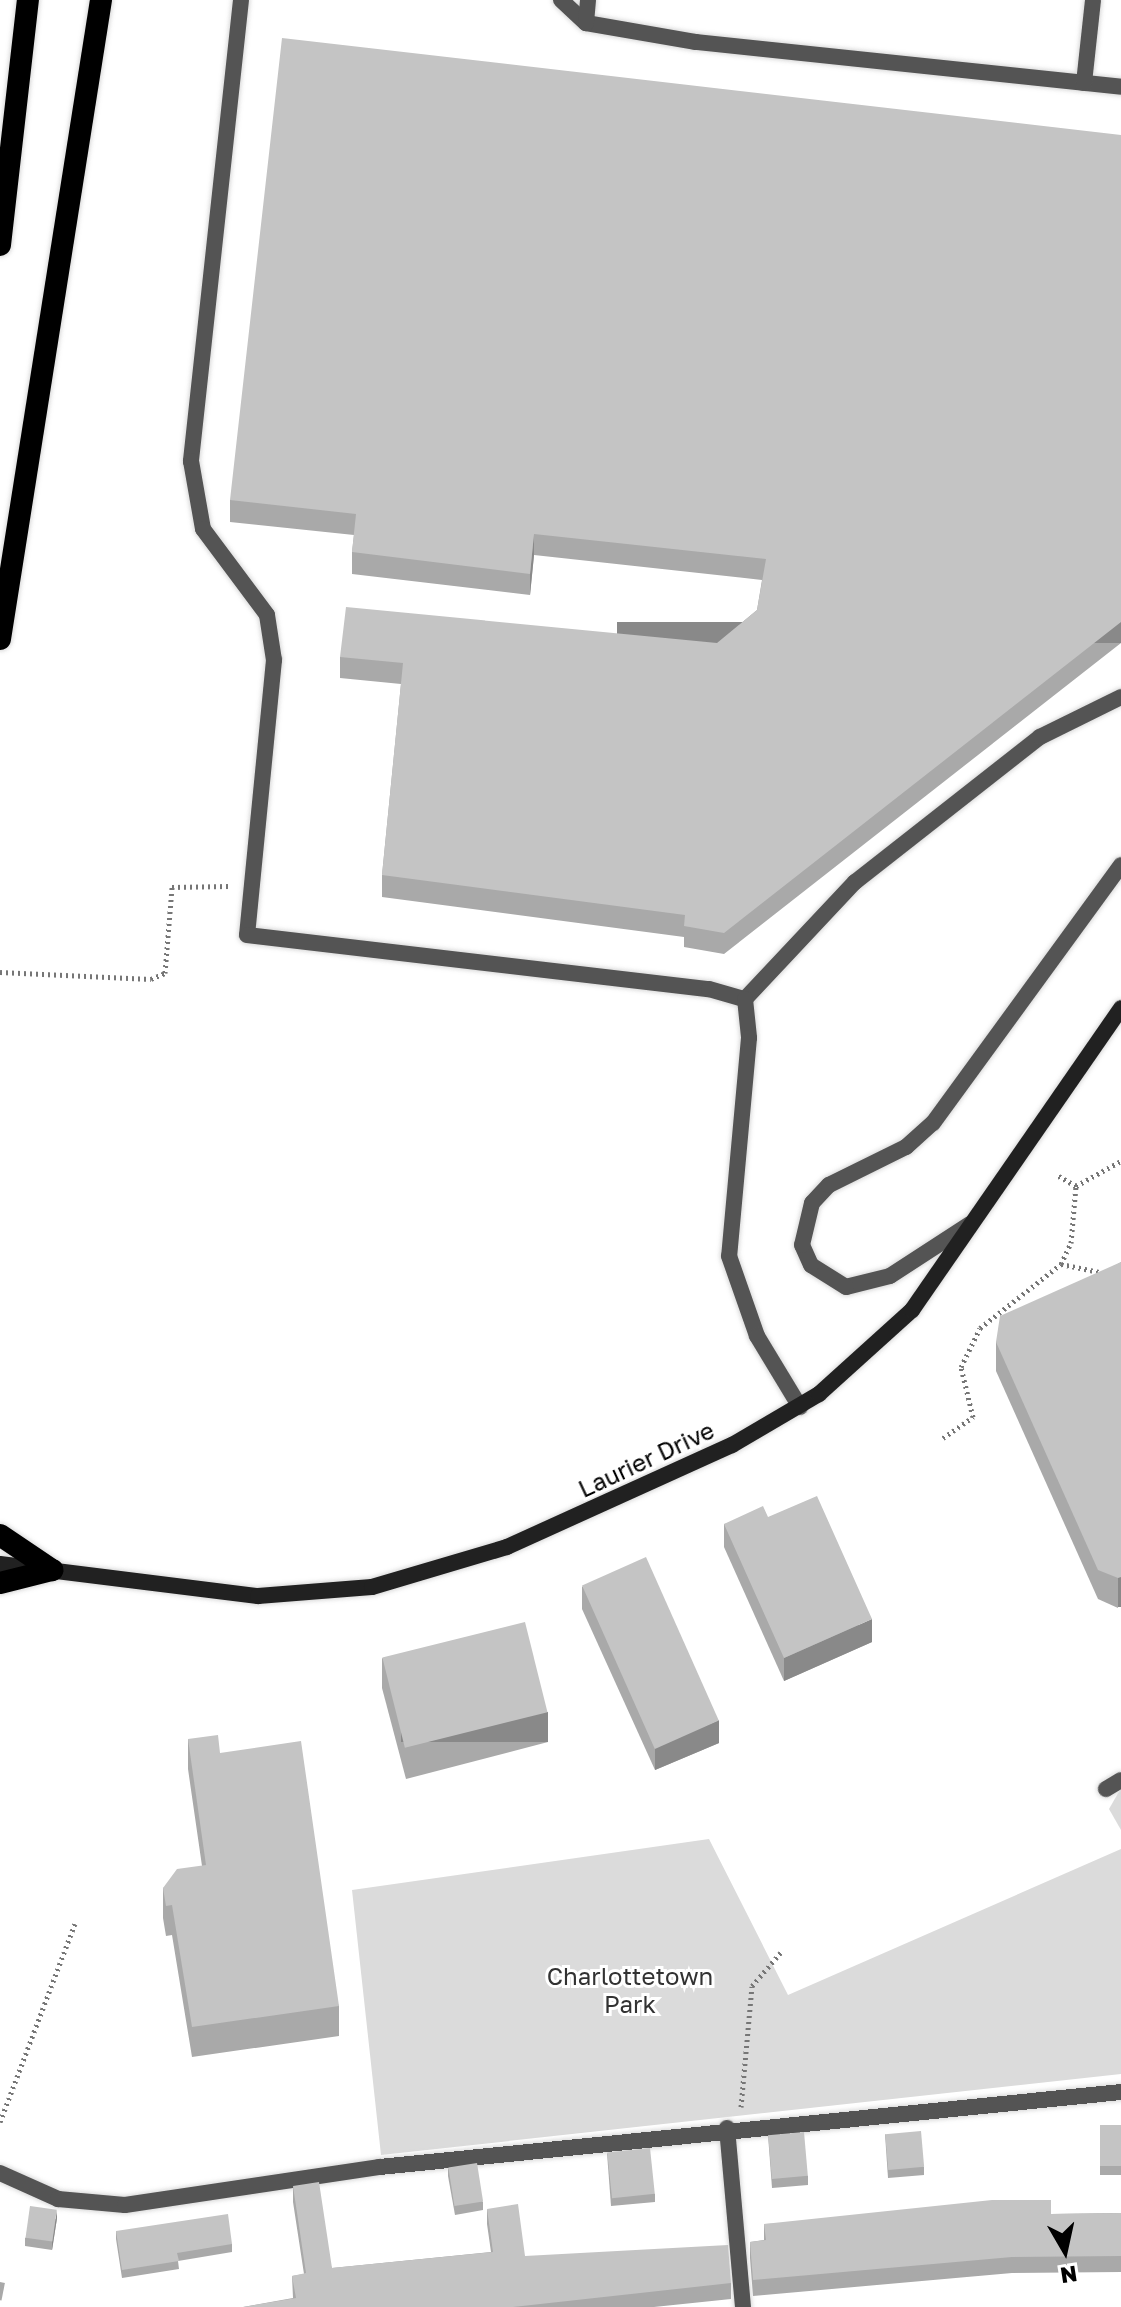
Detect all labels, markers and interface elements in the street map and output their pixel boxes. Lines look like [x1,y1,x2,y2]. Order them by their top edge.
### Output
street label: Laurier Drive [574,1415,718,1503]
park label: Charlottetown Park [547,1962,713,2018]
north arrow [1025,2211,1105,2291]
text: N [1058,2261,1079,2290]

